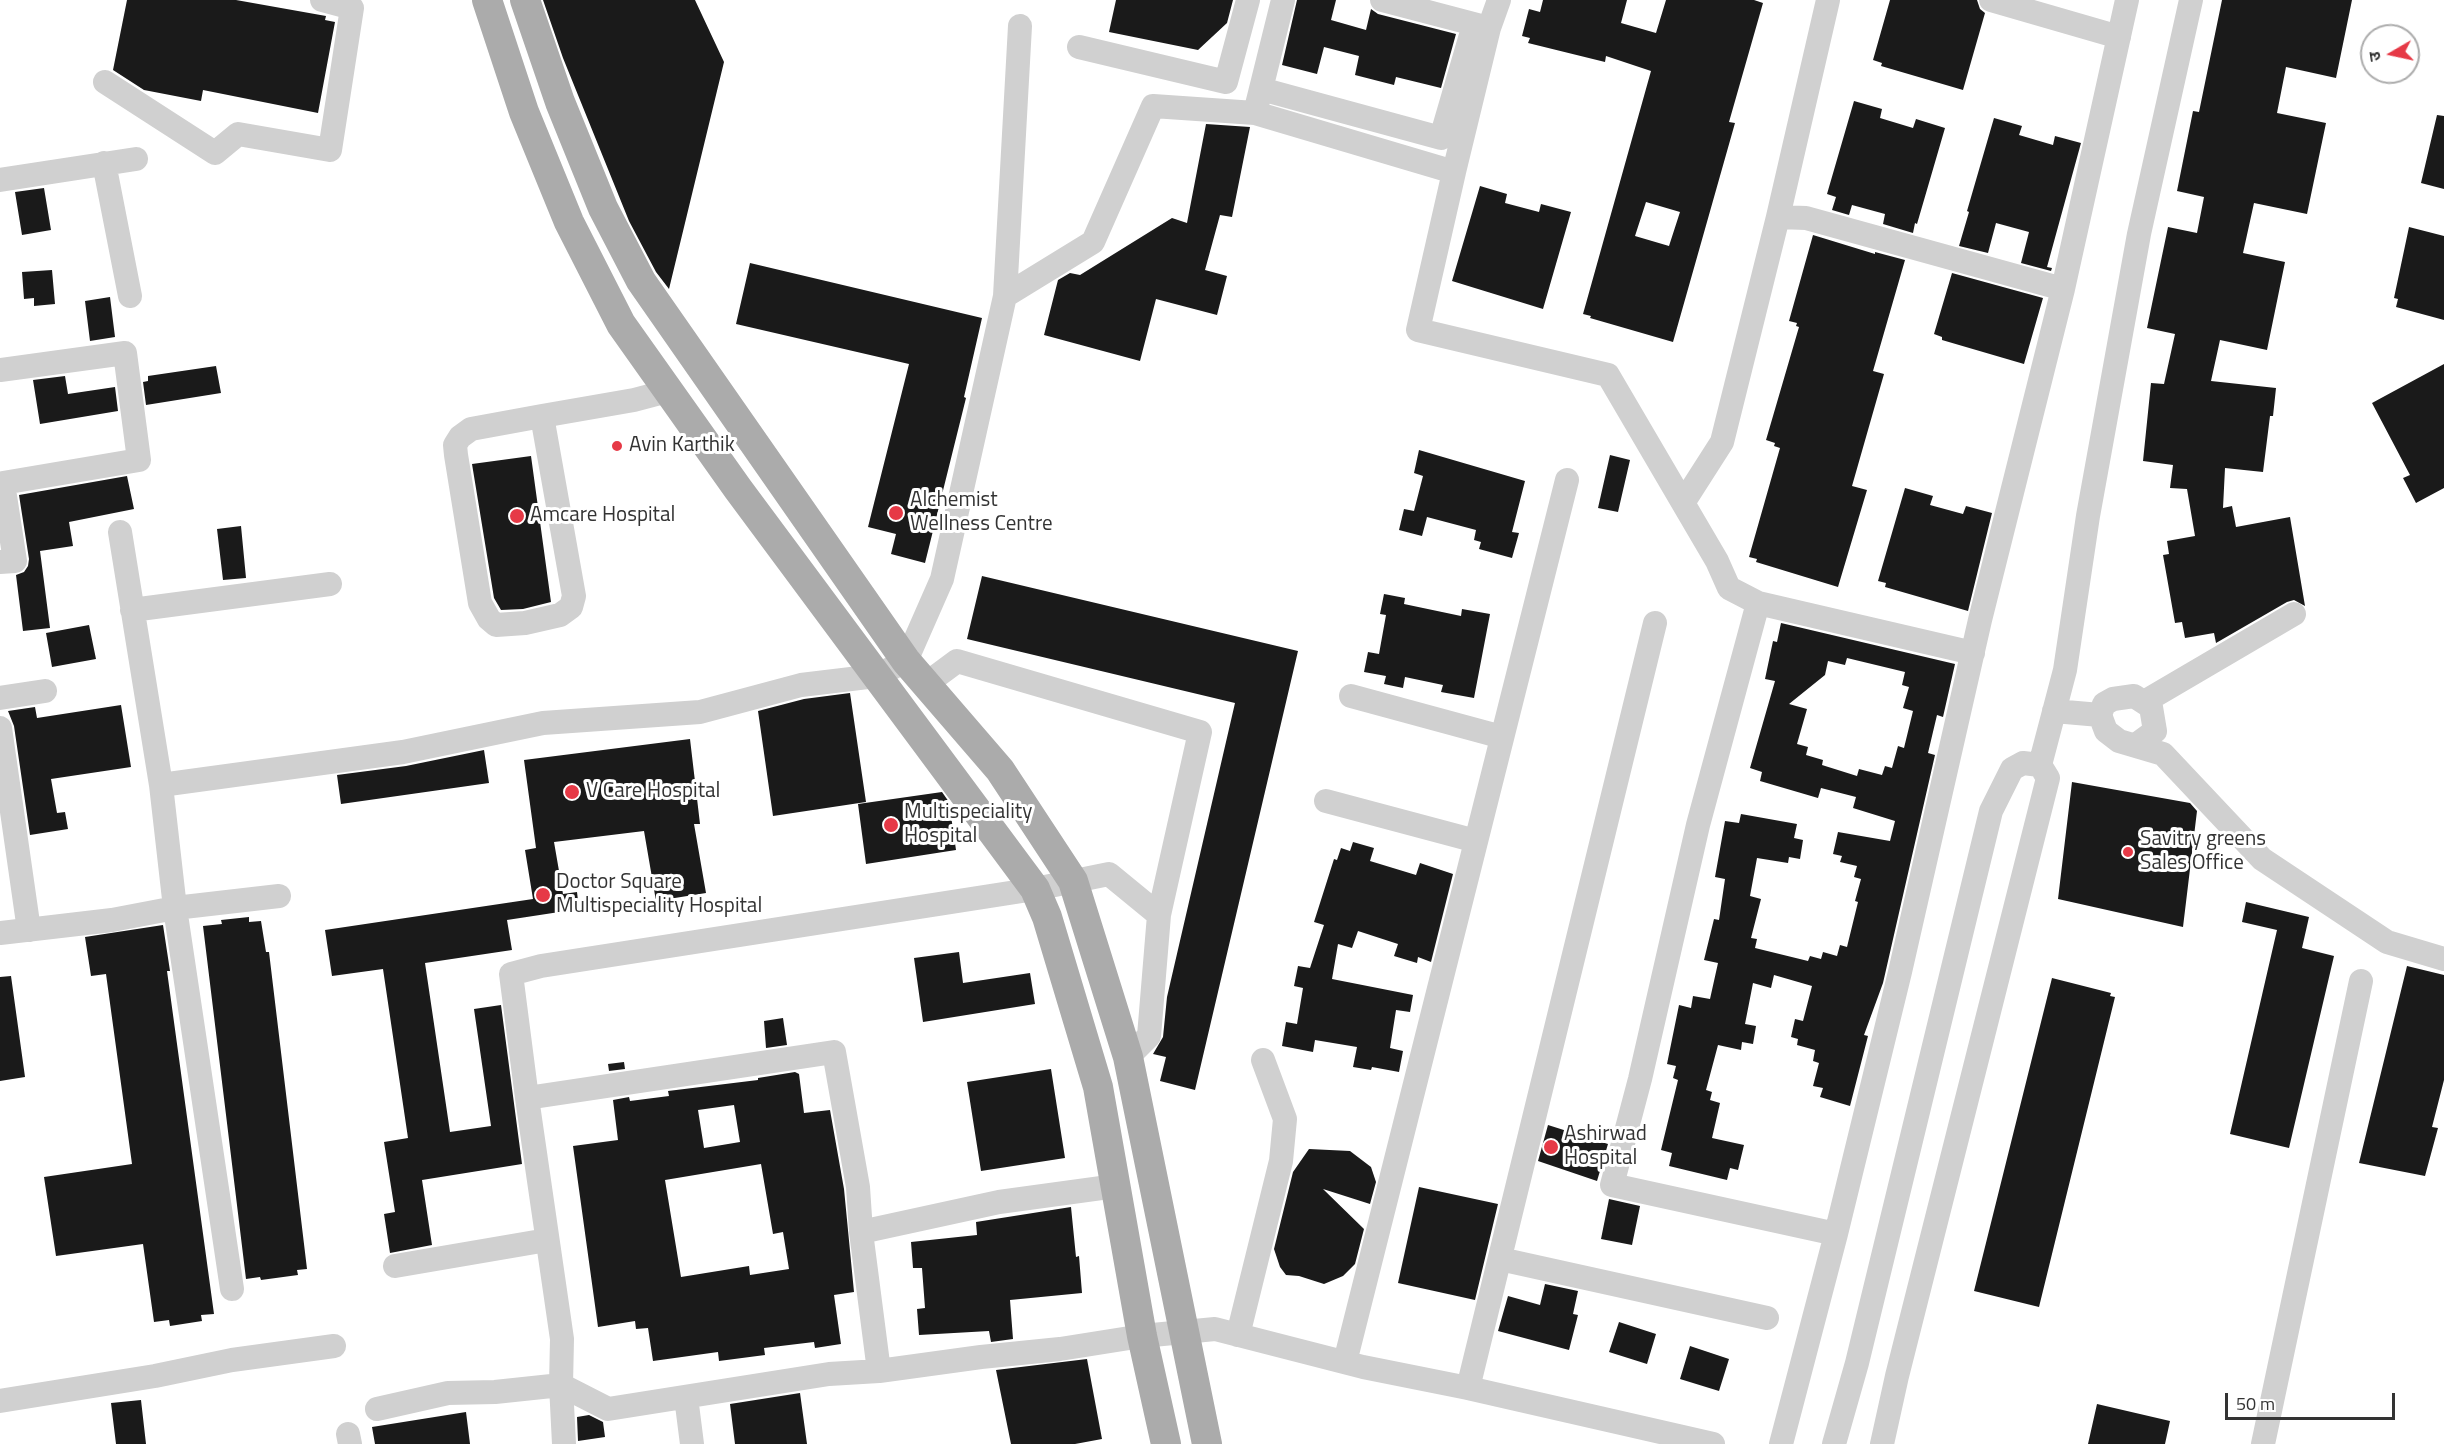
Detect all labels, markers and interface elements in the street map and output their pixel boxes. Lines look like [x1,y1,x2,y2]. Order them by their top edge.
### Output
north arrow [2360,24,2420,84]
text: उ [2362,50,2387,63]
place label: Avin Karthik [629,433,735,459]
marker: Avin Karthik [610,439,624,453]
place label: Alchemist Wellness Centre [910,488,1053,538]
place label: Amcare Hospital [530,503,675,529]
marker: Alchemist Wellness Centre [887,504,905,522]
marker: Amcare Hospital [508,507,526,525]
place label: V Care Hospital [586,779,720,805]
marker: V Care Hospital [563,783,581,801]
place label: Multispeciality Hospital [904,800,1032,850]
marker: Multispeciality Hospital [882,816,900,834]
place label: Savitry greens Sales Office [2140,827,2266,877]
marker: Savitry greens Sales Office [2121,845,2135,859]
place label: Doctor Square Multispeciality Hospital [556,870,762,920]
marker: Doctor Square Multispeciality Hospital [534,886,552,904]
place label: Ashirwad Hospital [1564,1122,1647,1172]
marker: Ashirwad Hospital [1542,1138,1560,1156]
scale bar [2228,1381,2398,1419]
text: 50 m [2236,1390,2275,1417]

